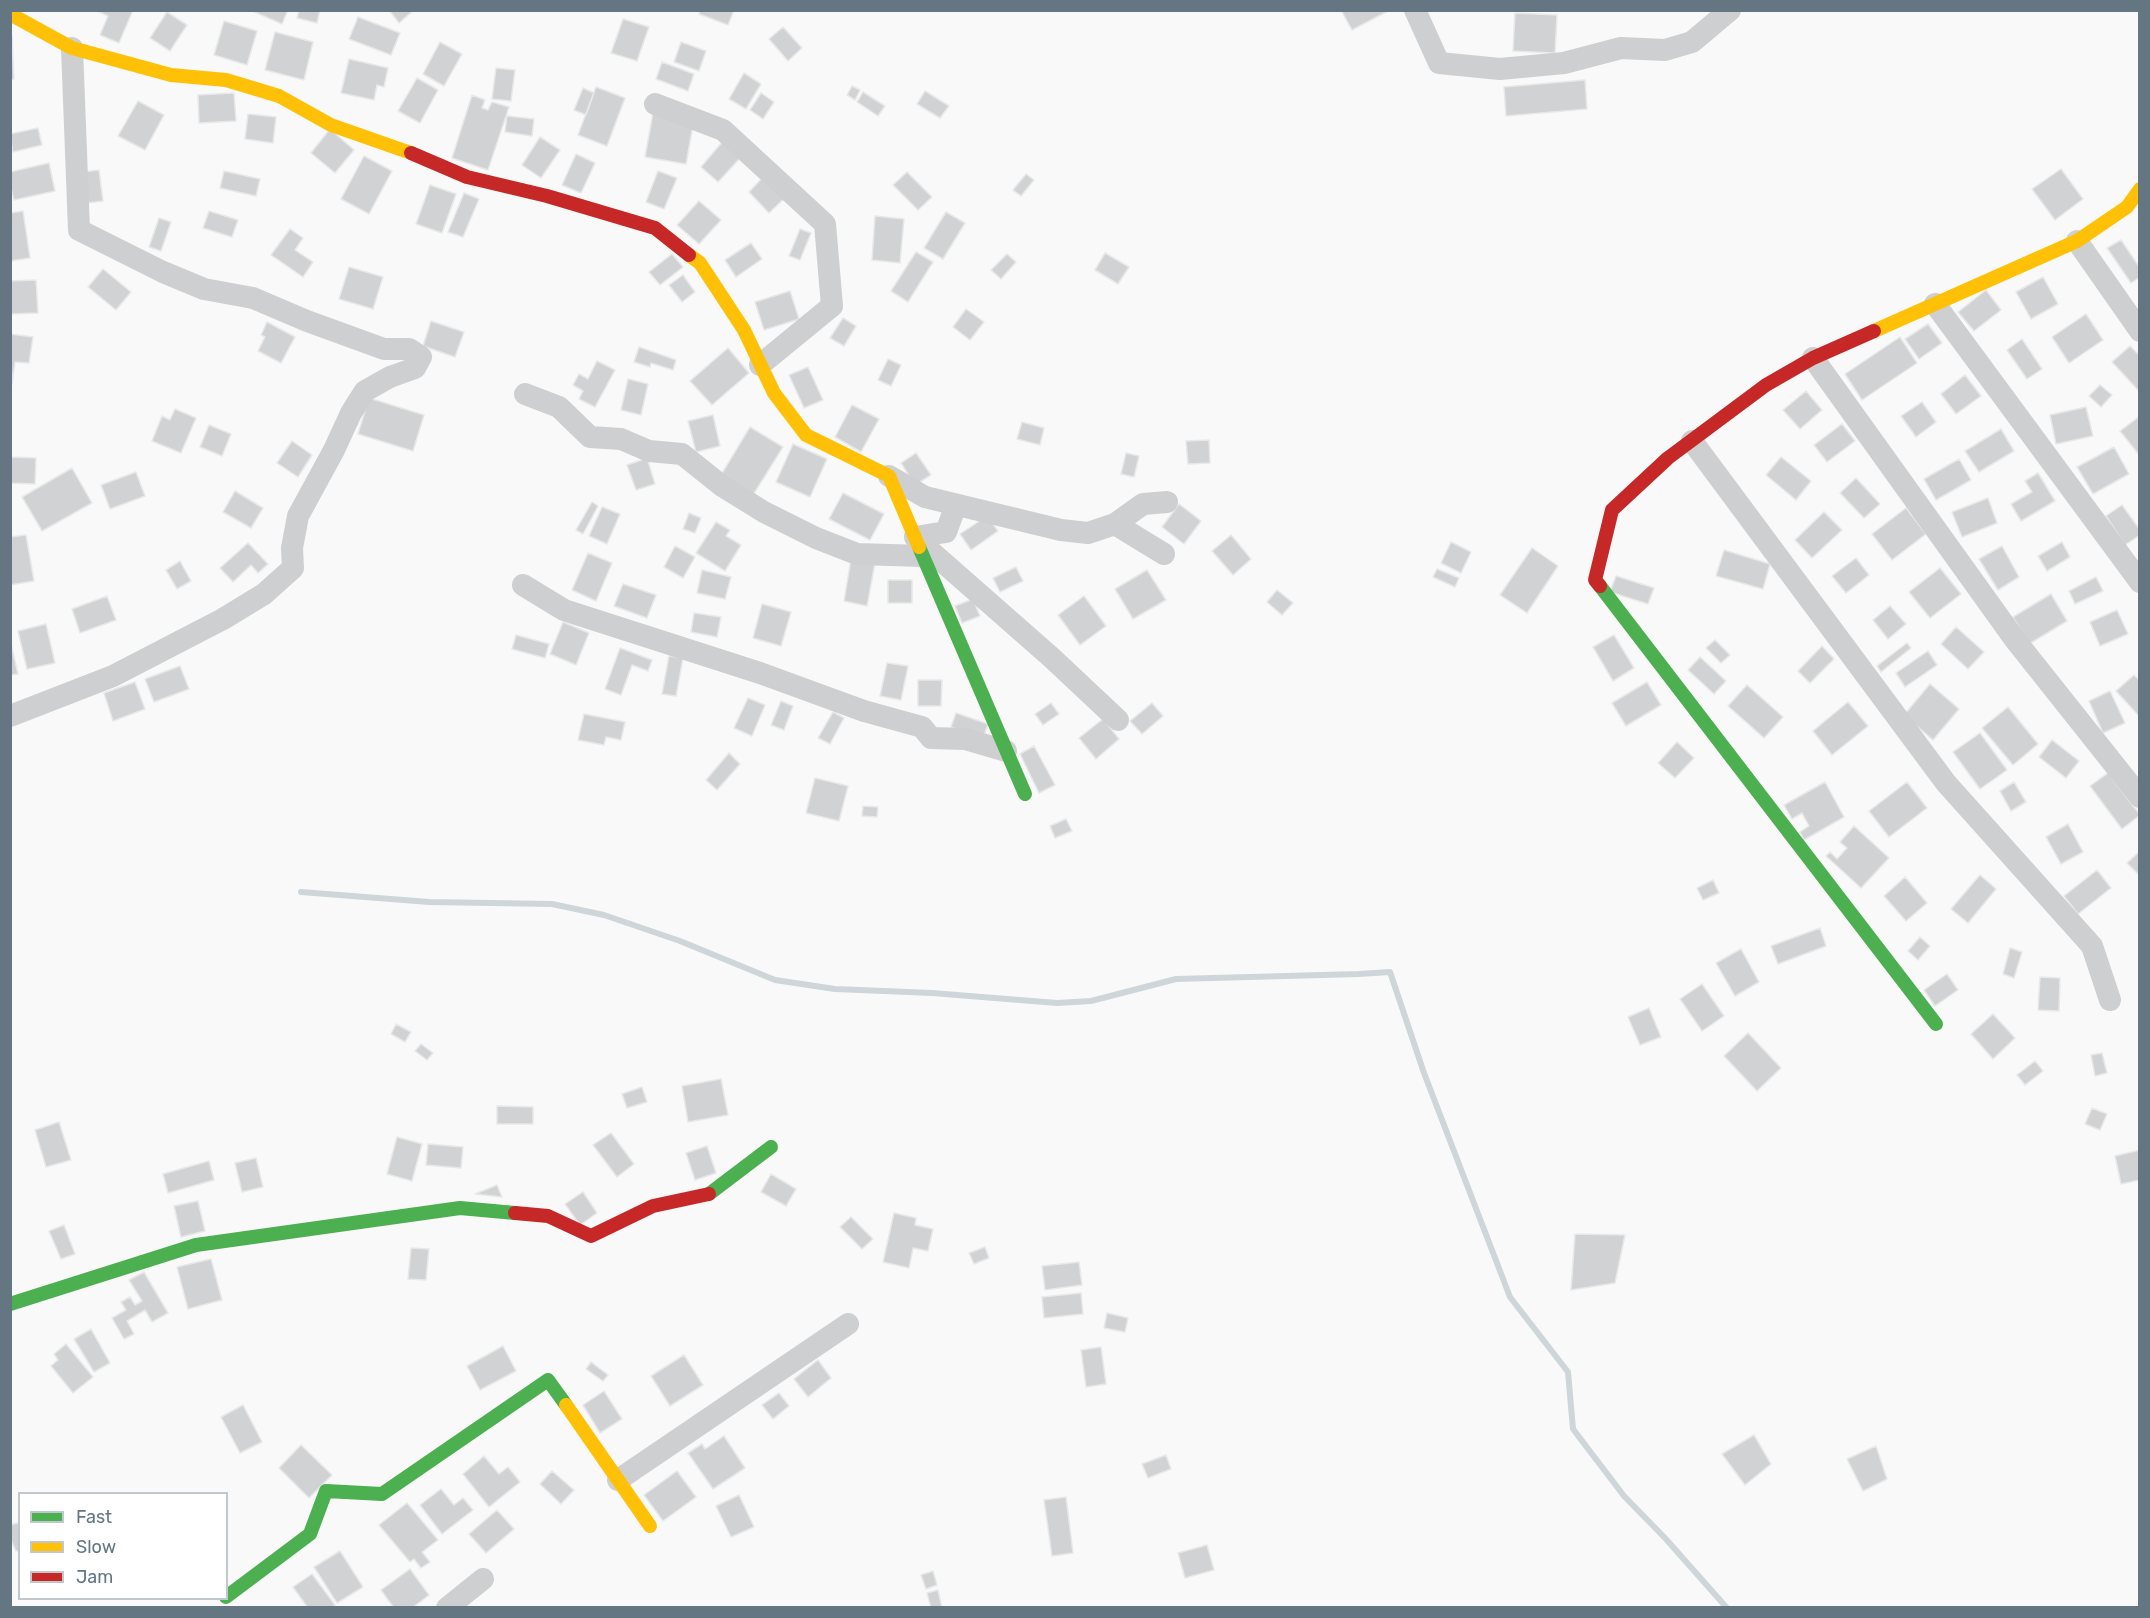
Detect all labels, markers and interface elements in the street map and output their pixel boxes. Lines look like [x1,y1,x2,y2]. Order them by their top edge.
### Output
legend [18,1492,228,1600]
text: Fast [76,1506,112,1528]
text: Slow [76,1536,116,1558]
text: Jam [76,1566,113,1588]

